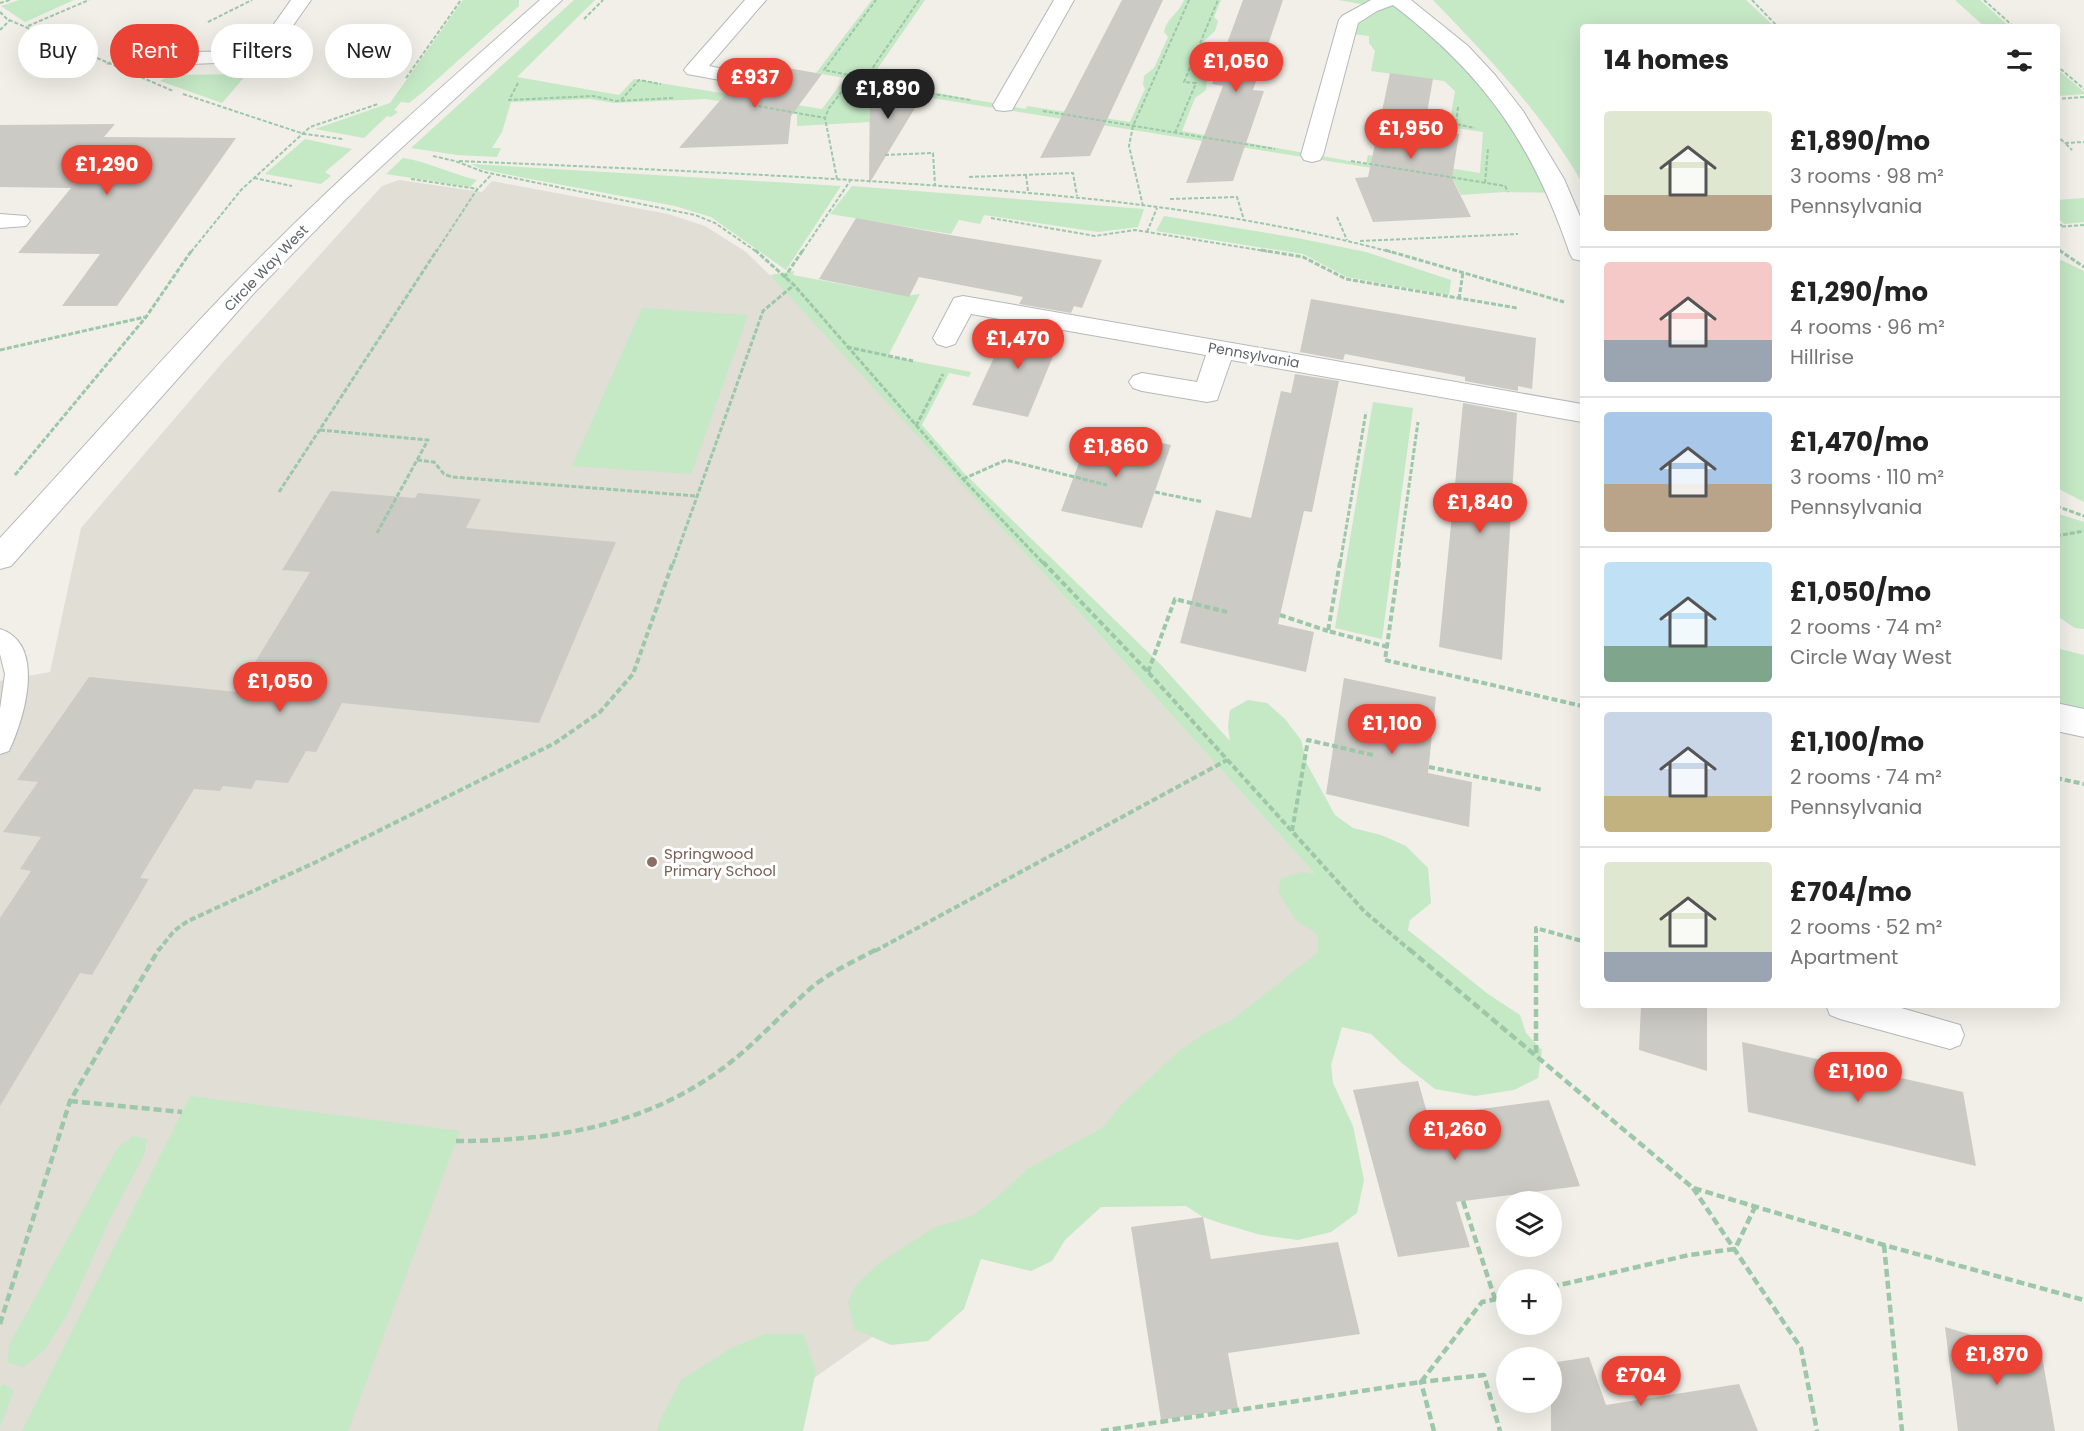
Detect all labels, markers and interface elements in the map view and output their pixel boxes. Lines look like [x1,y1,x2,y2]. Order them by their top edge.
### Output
chip: Buy [18,24,98,78]
chip: Rent [110,24,199,78]
chip: Filters [211,24,313,78]
chip: New [325,24,412,78]
pin: £1,050 [1187,42,1285,93]
text: 14 homes [1604,42,1729,78]
icon: filters [2003,44,2036,77]
text: £1,050 [1203,47,1269,75]
pin: £937 [719,58,791,109]
text: £937 [731,63,779,91]
pin: £1,890 [839,69,937,120]
text: £1,890 [856,74,920,102]
pin: £1,950 [1362,109,1460,160]
text: £1,950 [1379,114,1443,142]
text: £1,890/mo [1790,123,1930,159]
icon: home [1652,135,1724,207]
pin: £1,290 [58,145,156,196]
text: £1,290 [75,150,139,178]
text: 3 rooms · 98 m² [1790,162,1944,190]
text: Pennsylvania [1790,192,1922,220]
street label: Circle Way West [219,220,313,316]
text: £1,290/mo [1790,274,1928,310]
icon: home [1652,286,1724,358]
text: 4 rooms · 96 m² [1790,313,1945,341]
pin: £1,470 [969,319,1067,370]
text: £1,470 [986,324,1050,352]
street label: Pennsylvania [1207,337,1301,373]
text: Hillrise [1790,343,1854,371]
text: £1,470/mo [1790,424,1929,460]
pin: £1,860 [1067,427,1165,478]
text: £1,860 [1083,432,1149,460]
icon: home [1652,436,1724,508]
text: 3 rooms · 110 m² [1790,463,1944,491]
pin: £1,840 [1431,483,1529,534]
text: £1,840 [1447,488,1513,516]
text: Pennsylvania [1790,493,1922,521]
text: £1,050/mo [1790,574,1931,610]
icon: home [1652,586,1724,658]
text: 2 rooms · 74 m² [1790,613,1942,641]
text: Circle Way West [1790,643,1952,671]
pin: £1,050 [231,662,329,713]
text: £1,050 [247,667,313,695]
pin: £1,100 [1343,704,1441,755]
text: £1,100 [1362,709,1422,737]
text: £1,100/mo [1790,724,1924,760]
icon: home [1652,736,1724,808]
text: 2 rooms · 74 m² [1790,763,1942,791]
text: Pennsylvania [1790,793,1922,821]
place label: Springwood Primary School [664,843,776,881]
marker: Springwood Primary School [645,855,659,869]
text: £704/mo [1790,874,1912,910]
icon: home [1652,886,1724,958]
text: 2 rooms · 52 m² [1790,913,1942,941]
text: Apartment [1790,943,1898,971]
pin: £1,100 [1809,1052,1907,1103]
text: £1,100 [1828,1057,1888,1085]
pin: £1,260 [1406,1110,1504,1161]
text: £1,260 [1423,1115,1487,1143]
map controls [1496,1191,1562,1413]
button: layers [1496,1191,1562,1257]
button: + [1496,1269,1562,1335]
pin: £1,870 [1948,1335,2046,1386]
text: £1,870 [1965,1340,2029,1368]
button: − [1496,1347,1562,1413]
pin: £704 [1605,1356,1677,1407]
text: £704 [1616,1361,1666,1389]

